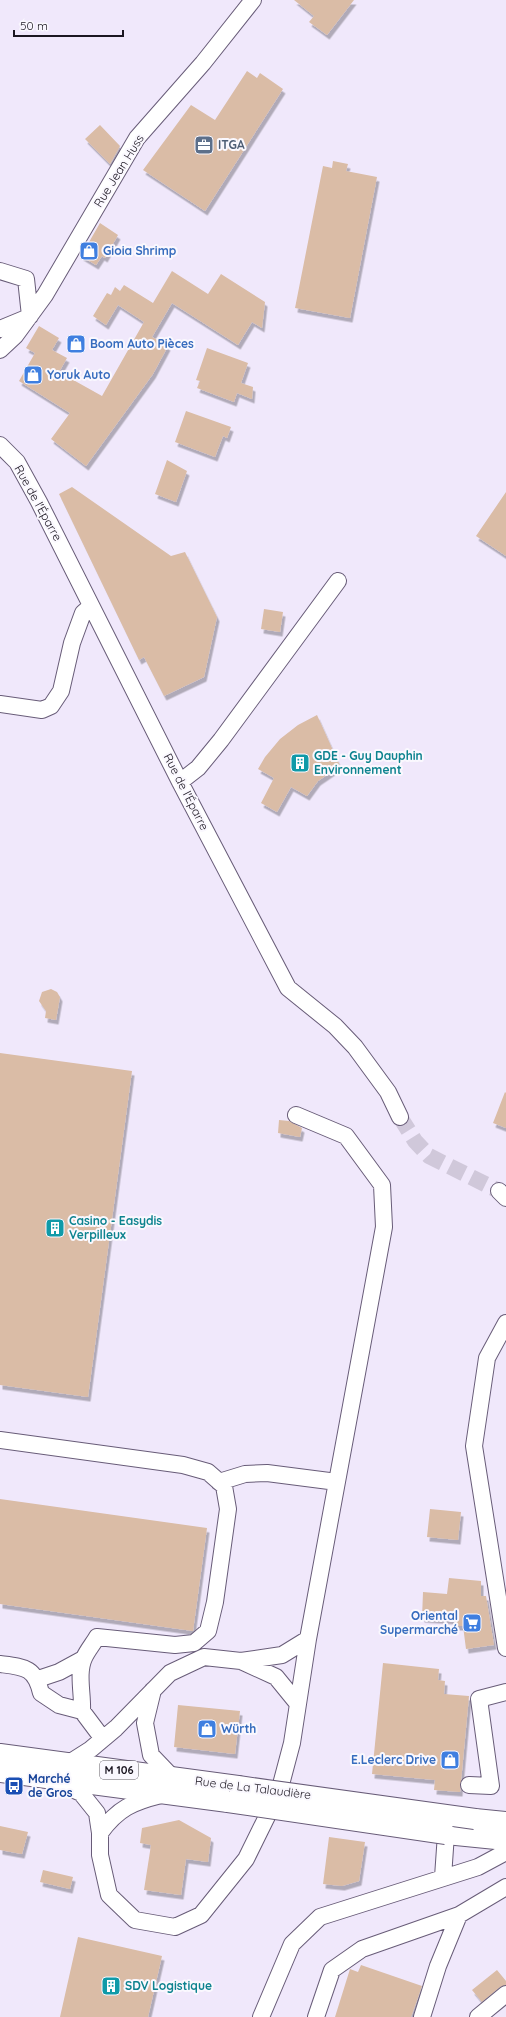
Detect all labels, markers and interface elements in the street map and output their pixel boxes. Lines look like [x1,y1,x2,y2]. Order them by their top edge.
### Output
scale bar [14,12,123,38]
text: 50 m [20,18,48,33]
street label: Rue Jean Huss [90,131,147,210]
office icon: ITGA [193,134,215,156]
place label: ITGA [218,137,245,152]
shop icon: Gioia Shrimp [78,240,100,262]
place label: Gioia Shrimp [103,243,177,258]
shop icon: Boom Auto Pièces [65,333,87,355]
place label: Boom Auto Pièces [90,336,194,351]
shop icon: Yoruk Auto [22,364,44,386]
place label: Yoruk Auto [47,367,111,382]
street label: Rue de l'Éparre [11,462,66,543]
place label: GDE - Guy Dauphin Environnement [314,748,423,777]
street label: Rue de l'Éparre [161,751,212,833]
building icon: GDE - Guy Dauphin Environnement [289,752,311,774]
place label: Casino - Easydis Verpilleux [69,1213,162,1242]
building icon: Casino - Easydis Verpilleux [44,1217,66,1239]
place label: Oriental Supermarché [380,1608,458,1637]
supermarket icon: Oriental Supermarché [461,1612,483,1634]
shop icon: Würth [196,1718,218,1740]
place label: Würth [221,1721,256,1736]
shop icon: E.Leclerc Drive [439,1749,461,1771]
place label: E.Leclerc Drive [351,1752,436,1767]
road number: M 106 [100,1761,138,1779]
place label: Marché de Gros [28,1771,73,1800]
street label: Rue de La Talaudière [194,1773,312,1802]
bus stop icon: Marché de Gros [3,1775,25,1797]
building icon: SDV Logistique [100,1975,122,1997]
place label: SDV Logistique [125,1978,212,1993]

